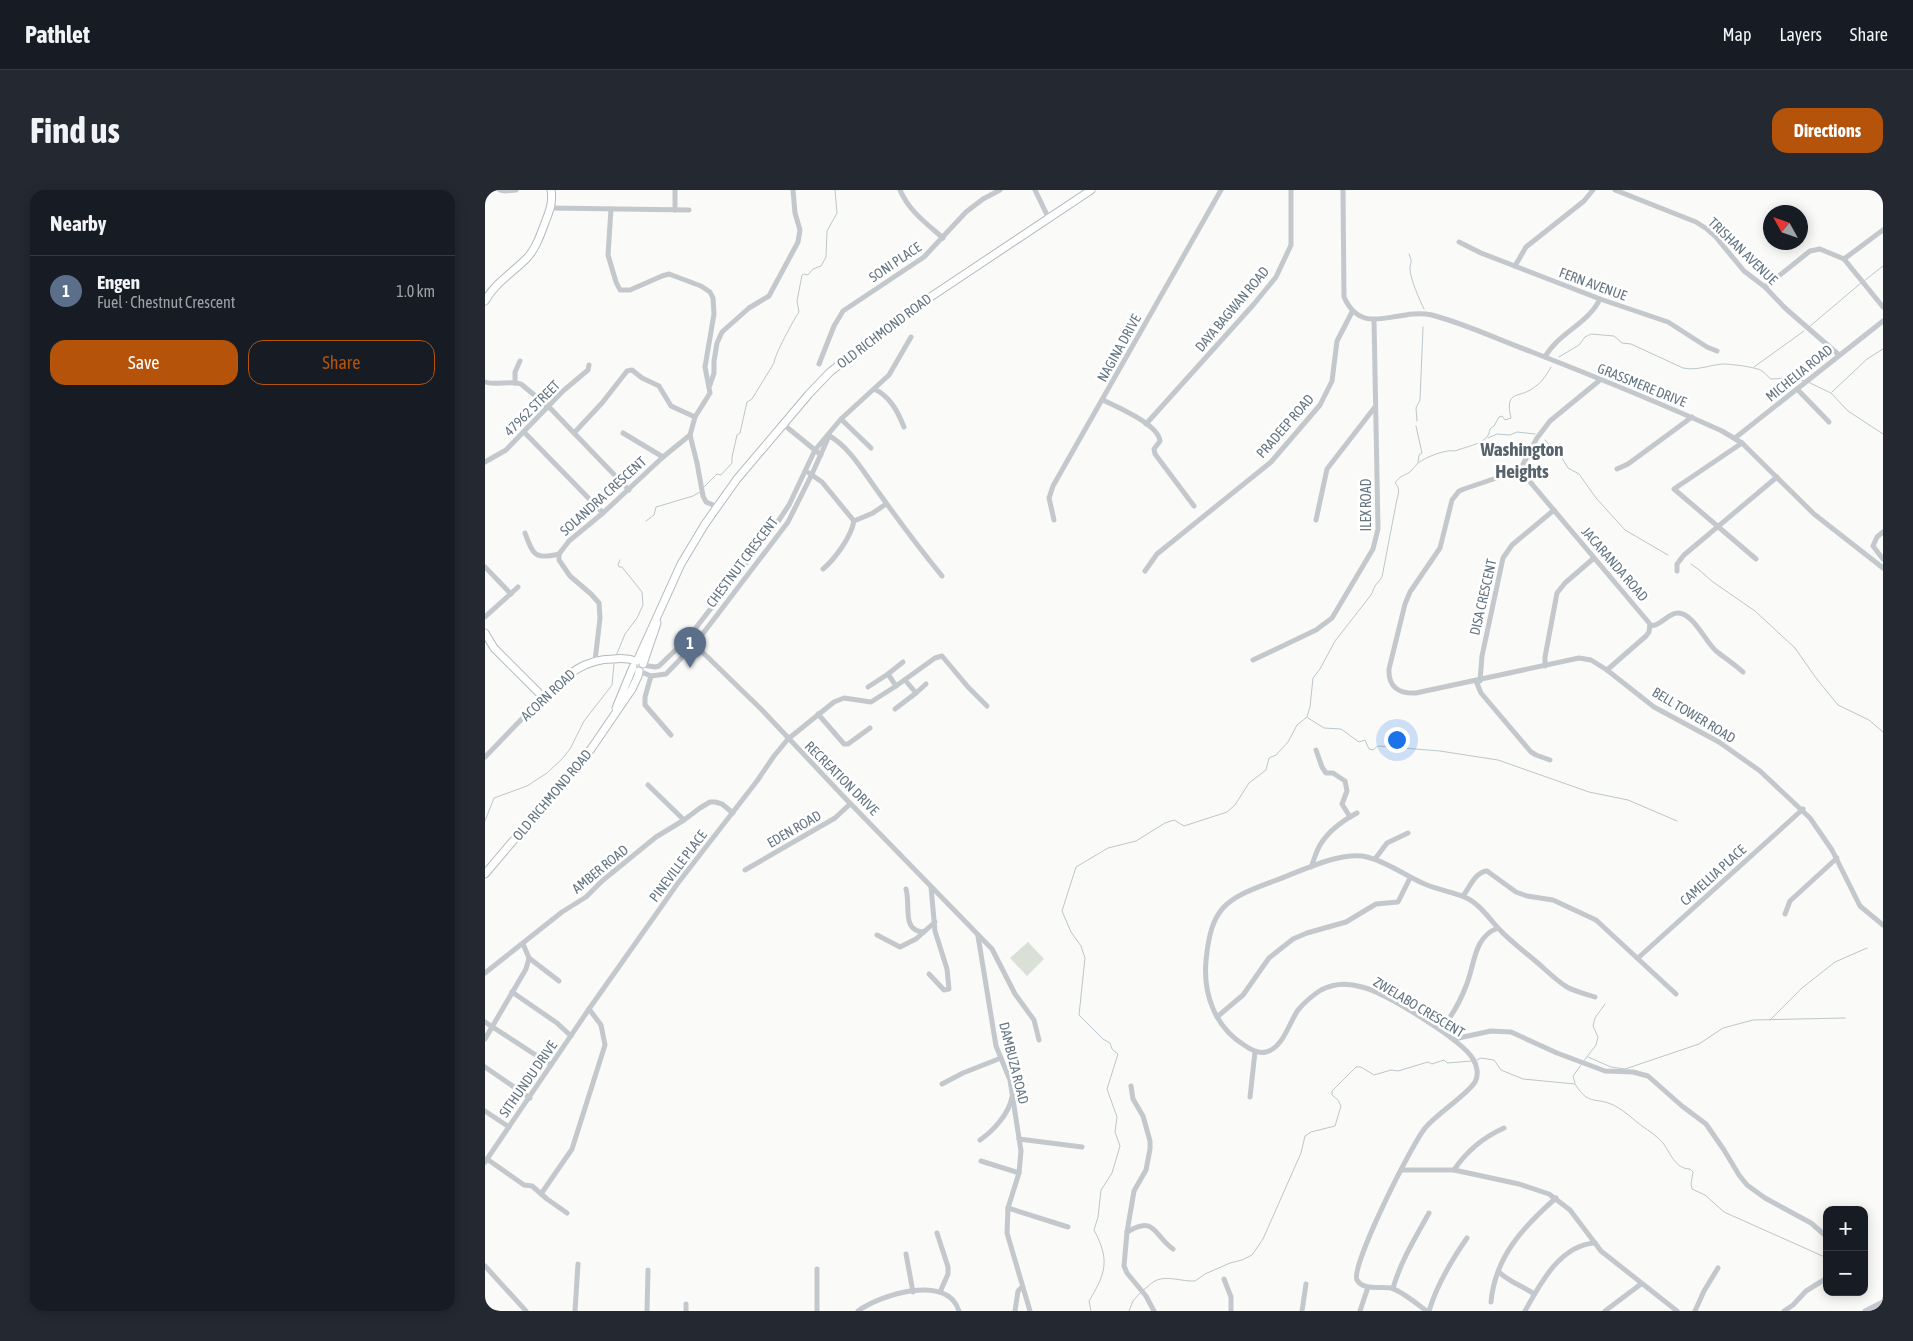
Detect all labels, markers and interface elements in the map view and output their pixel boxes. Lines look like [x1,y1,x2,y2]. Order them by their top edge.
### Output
text: Pathlet [25,21,90,48]
text: Map [1722,24,1751,45]
text: Layers [1779,24,1822,45]
text: Share [1850,24,1888,45]
button: Directions [1772,108,1883,153]
text: Find us [30,110,120,150]
north arrow [1763,205,1808,250]
text: Nearby [50,211,106,235]
street label: TRISHAN AVENUE [1705,214,1781,288]
street label: SONI PLACE [866,239,924,285]
street label: DAYA BAGWAN ROAD [1192,263,1272,355]
street label: FERN AVENUE [1557,264,1629,304]
text: Engen [97,271,140,293]
text: 1 [62,282,70,300]
text: 1.0 km [396,282,435,300]
street label: OLD RICHMOND ROAD [834,290,934,372]
text: Fuel · Chestnut Crescent [97,293,235,311]
street label: NAGINA DRIVE [1094,312,1144,384]
button: Save [50,340,238,385]
button: Share [248,340,435,385]
street label: MICHELIA ROAD [1763,341,1836,405]
street label: GRASSMERE DRIVE [1595,360,1689,410]
street label: 47962 STREET [501,377,563,439]
street label: PRADEEP ROAD [1253,391,1317,461]
district label: Washington Heights [1479,438,1564,482]
street label: SOLANDRA CRESCENT [557,453,649,539]
street label: ILEX ROAD [1358,478,1374,531]
street label: CHESTNUT CRESCENT [703,514,781,610]
street label: JACARANDA ROAD [1578,524,1652,604]
street label: DISA CRESCENT [1466,557,1500,637]
pin: 1 [674,627,706,668]
street label: ACORN ROAD [518,666,578,724]
street label: BELL TOWER ROAD [1650,684,1739,746]
your location [1384,727,1410,753]
street label: RECREATION DRIVE [802,738,882,818]
street label: OLD RICHMOND ROAD [509,746,595,844]
street label: EDEN ROAD [764,807,824,851]
street label: PINEVILLE PLACE [646,827,710,905]
street label: AMBER ROAD [569,841,631,896]
street label: CAMELLIA PLACE [1677,841,1749,909]
street label: ZWELABO CRESCENT [1371,974,1467,1040]
street label: DAMBUZA ROAD [996,1020,1032,1106]
street label: SITHUNDU DRIVE [496,1038,560,1120]
map controls [1823,1206,1868,1296]
button: + [1823,1206,1868,1251]
button: − [1823,1251,1868,1296]

